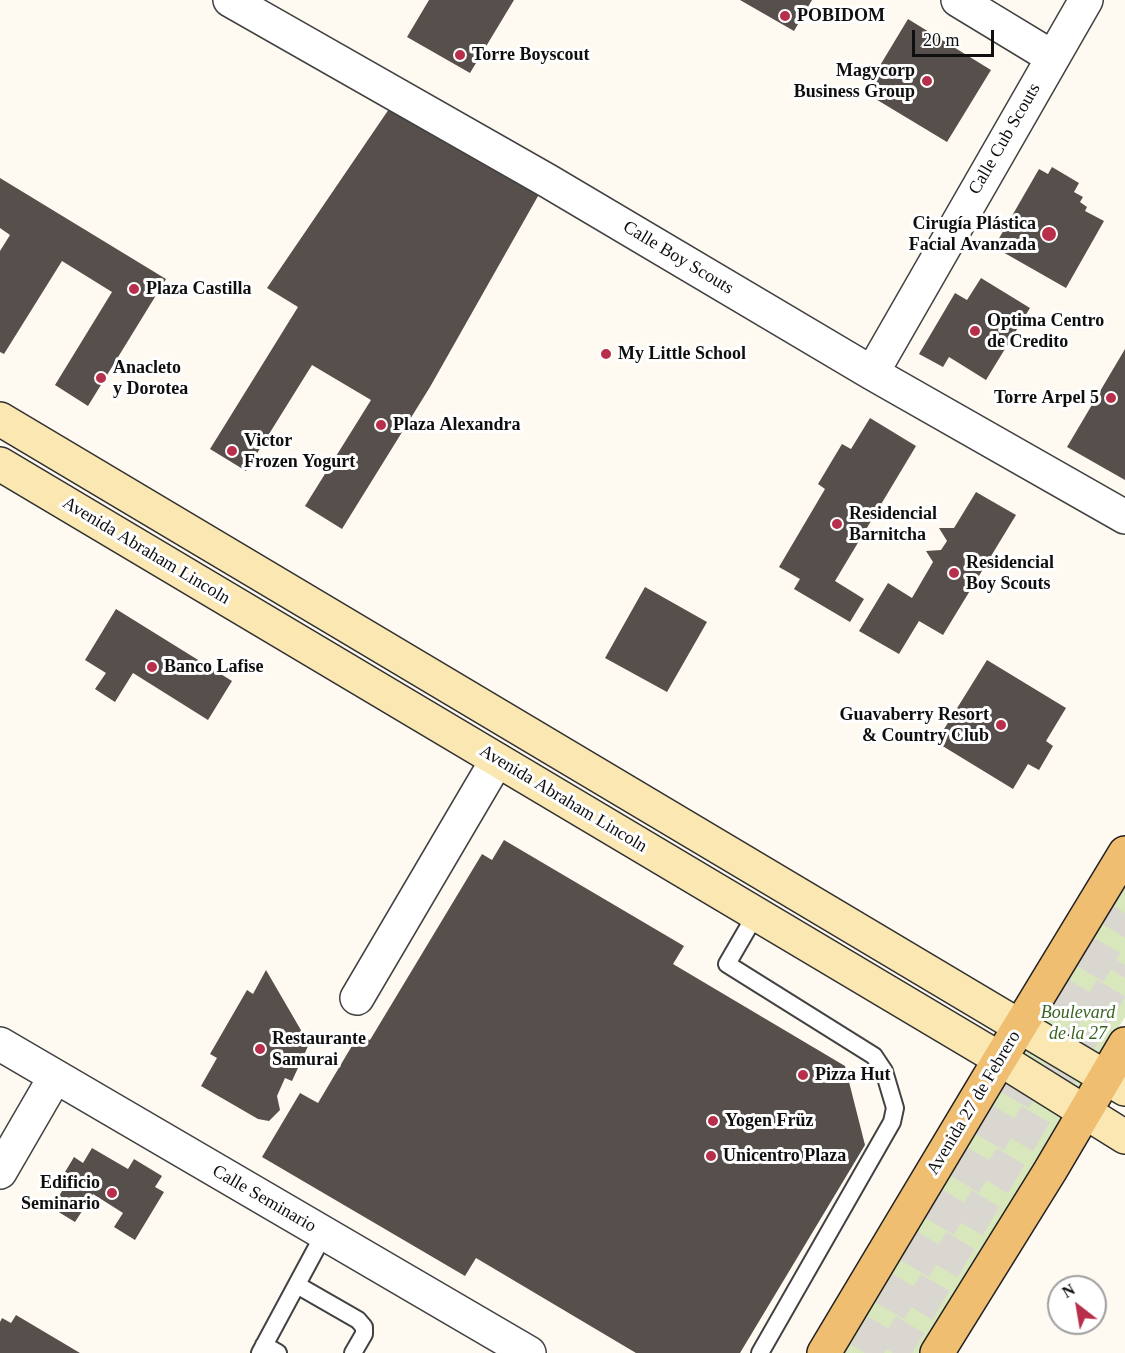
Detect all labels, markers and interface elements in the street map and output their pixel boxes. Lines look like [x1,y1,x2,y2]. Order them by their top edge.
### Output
place label: POBIDOM [797,5,885,27]
marker: POBIDOM [778,9,792,23]
scale bar [915,18,998,56]
text: 20 m [923,30,960,50]
place label: Torre Boyscout [472,44,590,66]
marker: Torre Boyscout [453,48,467,62]
place label: Magycorp Business Group [794,60,915,103]
marker: Magycorp Business Group [920,74,934,88]
street label: Calle Cub Scouts [964,79,1046,199]
place label: Cirugía Plástica Facial Avanzada [909,213,1036,256]
street label: Calle Boy Scouts [619,217,737,299]
marker: Cirugía Plástica Facial Avanzada [1040,225,1058,243]
place label: Plaza Castilla [146,278,251,300]
marker: Plaza Castilla [127,282,141,296]
place label: Optima Centro de Credito [987,310,1104,352]
marker: Optima Centro de Credito [968,324,982,338]
place label: My Little School [618,343,746,365]
marker: My Little School [599,347,613,361]
place label: Anacleto y Dorotea [113,357,188,400]
marker: Anacleto y Dorotea [94,371,108,385]
place label: Torre Arpel 5 [994,387,1099,409]
marker: Torre Arpel 5 [1104,391,1118,405]
place label: Plaza Alexandra [393,414,520,436]
marker: Plaza Alexandra [374,418,388,432]
place label: Victor Frozen Yogurt [244,430,355,472]
marker: Victor Frozen Yogurt [225,444,239,458]
street label: Avenida Abraham Lincoln [58,492,234,610]
place label: Residencial Barnitcha [849,503,937,546]
marker: Residencial Barnitcha [830,517,844,531]
place label: Residencial Boy Scouts [966,552,1054,594]
marker: Residencial Boy Scouts [947,566,961,580]
place label: Banco Lafise [164,656,264,678]
marker: Banco Lafise [145,660,159,674]
place label: Guavaberry Resort & Country Club [840,704,989,746]
marker: Guavaberry Resort & Country Club [994,718,1008,732]
street label: Avenida Abraham Lincoln [475,740,651,858]
park label: Boulevard de la 27 [1041,1002,1115,1044]
street label: Avenida 27 de Febrero [922,1027,1026,1179]
place label: Restaurante Samurai [272,1028,366,1070]
marker: Restaurante Samurai [253,1042,267,1056]
place label: Pizza Hut [815,1064,890,1086]
marker: Pizza Hut [796,1068,810,1082]
place label: Yogen Früz [725,1110,813,1132]
marker: Yogen Früz [706,1114,720,1128]
place label: Unicentro Plaza [723,1145,846,1167]
marker: Unicentro Plaza [704,1149,718,1163]
street label: Calle Seminario [208,1161,320,1237]
place label: Edificio Seminario [21,1172,100,1214]
marker: Edificio Seminario [105,1186,119,1200]
north arrow [1047,1275,1107,1335]
text: N [1059,1281,1078,1301]

